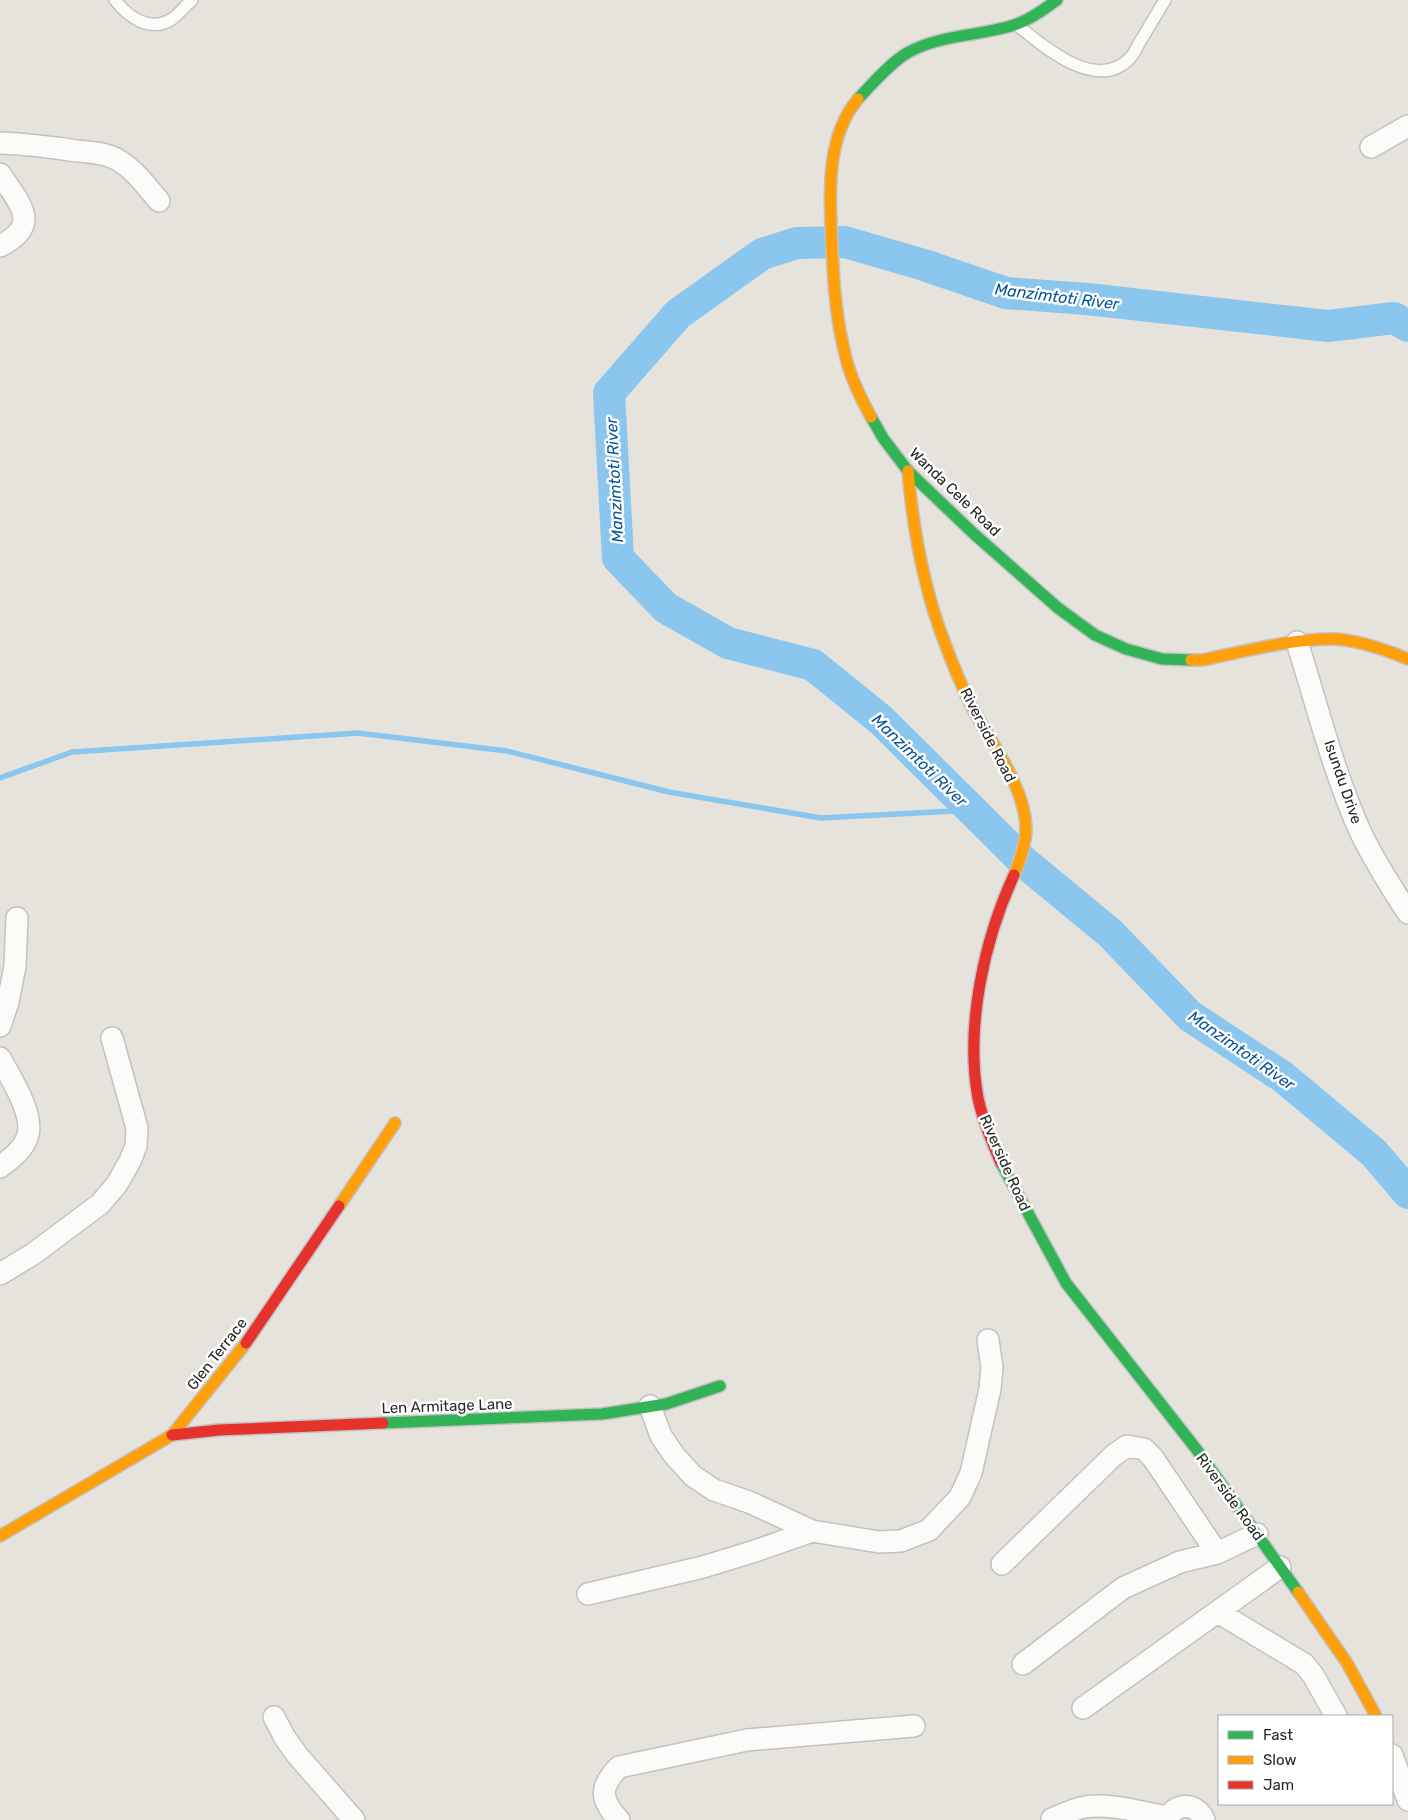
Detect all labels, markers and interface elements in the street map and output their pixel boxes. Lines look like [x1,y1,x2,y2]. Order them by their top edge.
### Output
water label: Manzimtoti River [994,279,1121,314]
water label: Manzimtoti River [602,416,627,543]
street label: Wanda Cele Road [906,444,1004,540]
street label: Riverside Road [957,685,1019,785]
water label: Manzimtoti River [868,710,972,811]
street label: Isundu Drive [1320,738,1366,826]
water label: Manzimtoti River [1185,1007,1299,1095]
street label: Riverside Road [976,1112,1034,1214]
street label: Glen Terrace [183,1314,251,1394]
street label: Len Armitage Lane [381,1395,513,1417]
street label: Riverside Road [1192,1450,1268,1544]
legend [1218,1715,1393,1805]
text: Fast [1263,1726,1293,1744]
text: Slow [1263,1751,1296,1769]
text: Jam [1263,1776,1294,1794]

